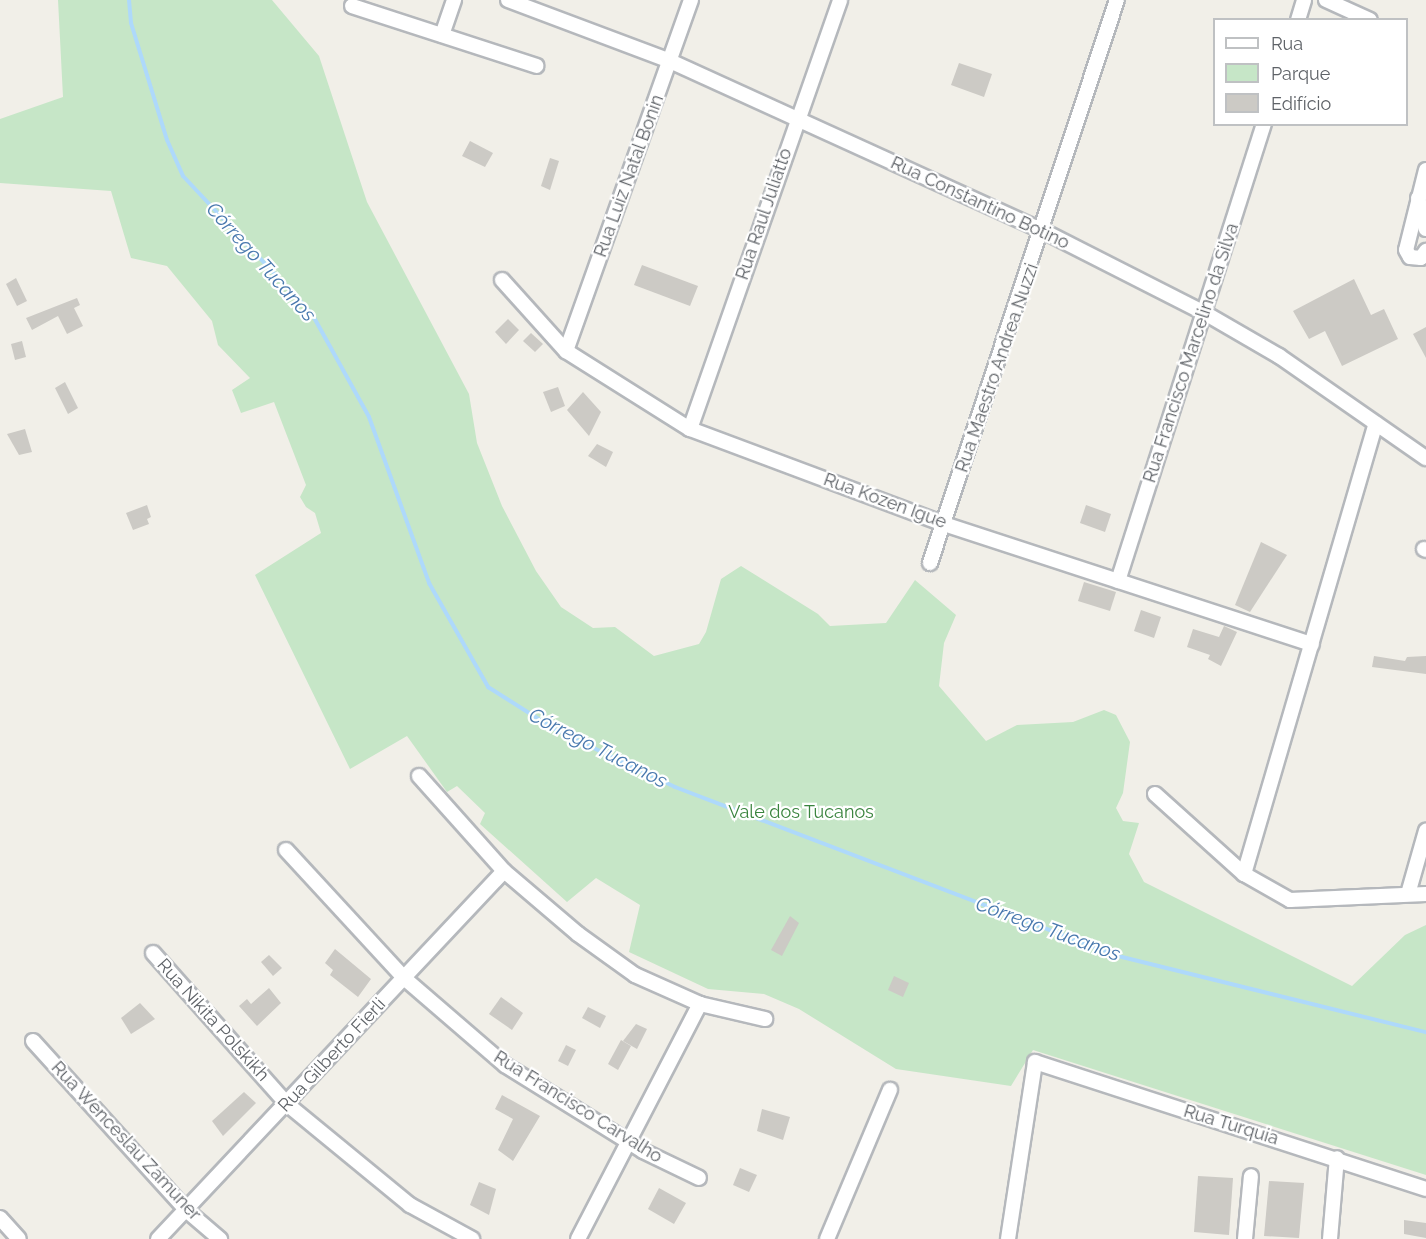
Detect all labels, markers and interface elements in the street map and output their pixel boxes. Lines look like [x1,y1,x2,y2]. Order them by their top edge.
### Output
legend [1213,18,1408,126]
text: Rua [1271,33,1303,54]
text: Parque [1271,63,1330,84]
street label: Rua Luiz Natal Bonin [589,92,669,260]
text: Edifício [1271,93,1331,114]
street label: Rua Raul Juliatto [731,145,797,283]
street label: Rua Constantino Botino [887,152,1073,254]
water label: Córrego Tucanos [201,197,321,327]
street label: Rua Francisco Marcelino da Silva [1139,221,1243,485]
street label: Rua Maestro Andrea Nuzzi [951,261,1043,475]
street label: Rua Kozen Igue [821,469,949,533]
water label: Córrego Tucanos [524,703,672,793]
park label: Vale dos Tucanos [728,801,874,823]
water label: Córrego Tucanos [972,892,1124,966]
street label: Rua Nikita Polskikh [152,954,274,1086]
street label: Rua Gilberto Fierli [274,994,390,1116]
street label: Rua Francisco Carvalho [490,1046,666,1168]
street label: Rua Wenceslau Zamuner [46,1057,206,1225]
street label: Rua Turquia [1181,1100,1281,1150]

